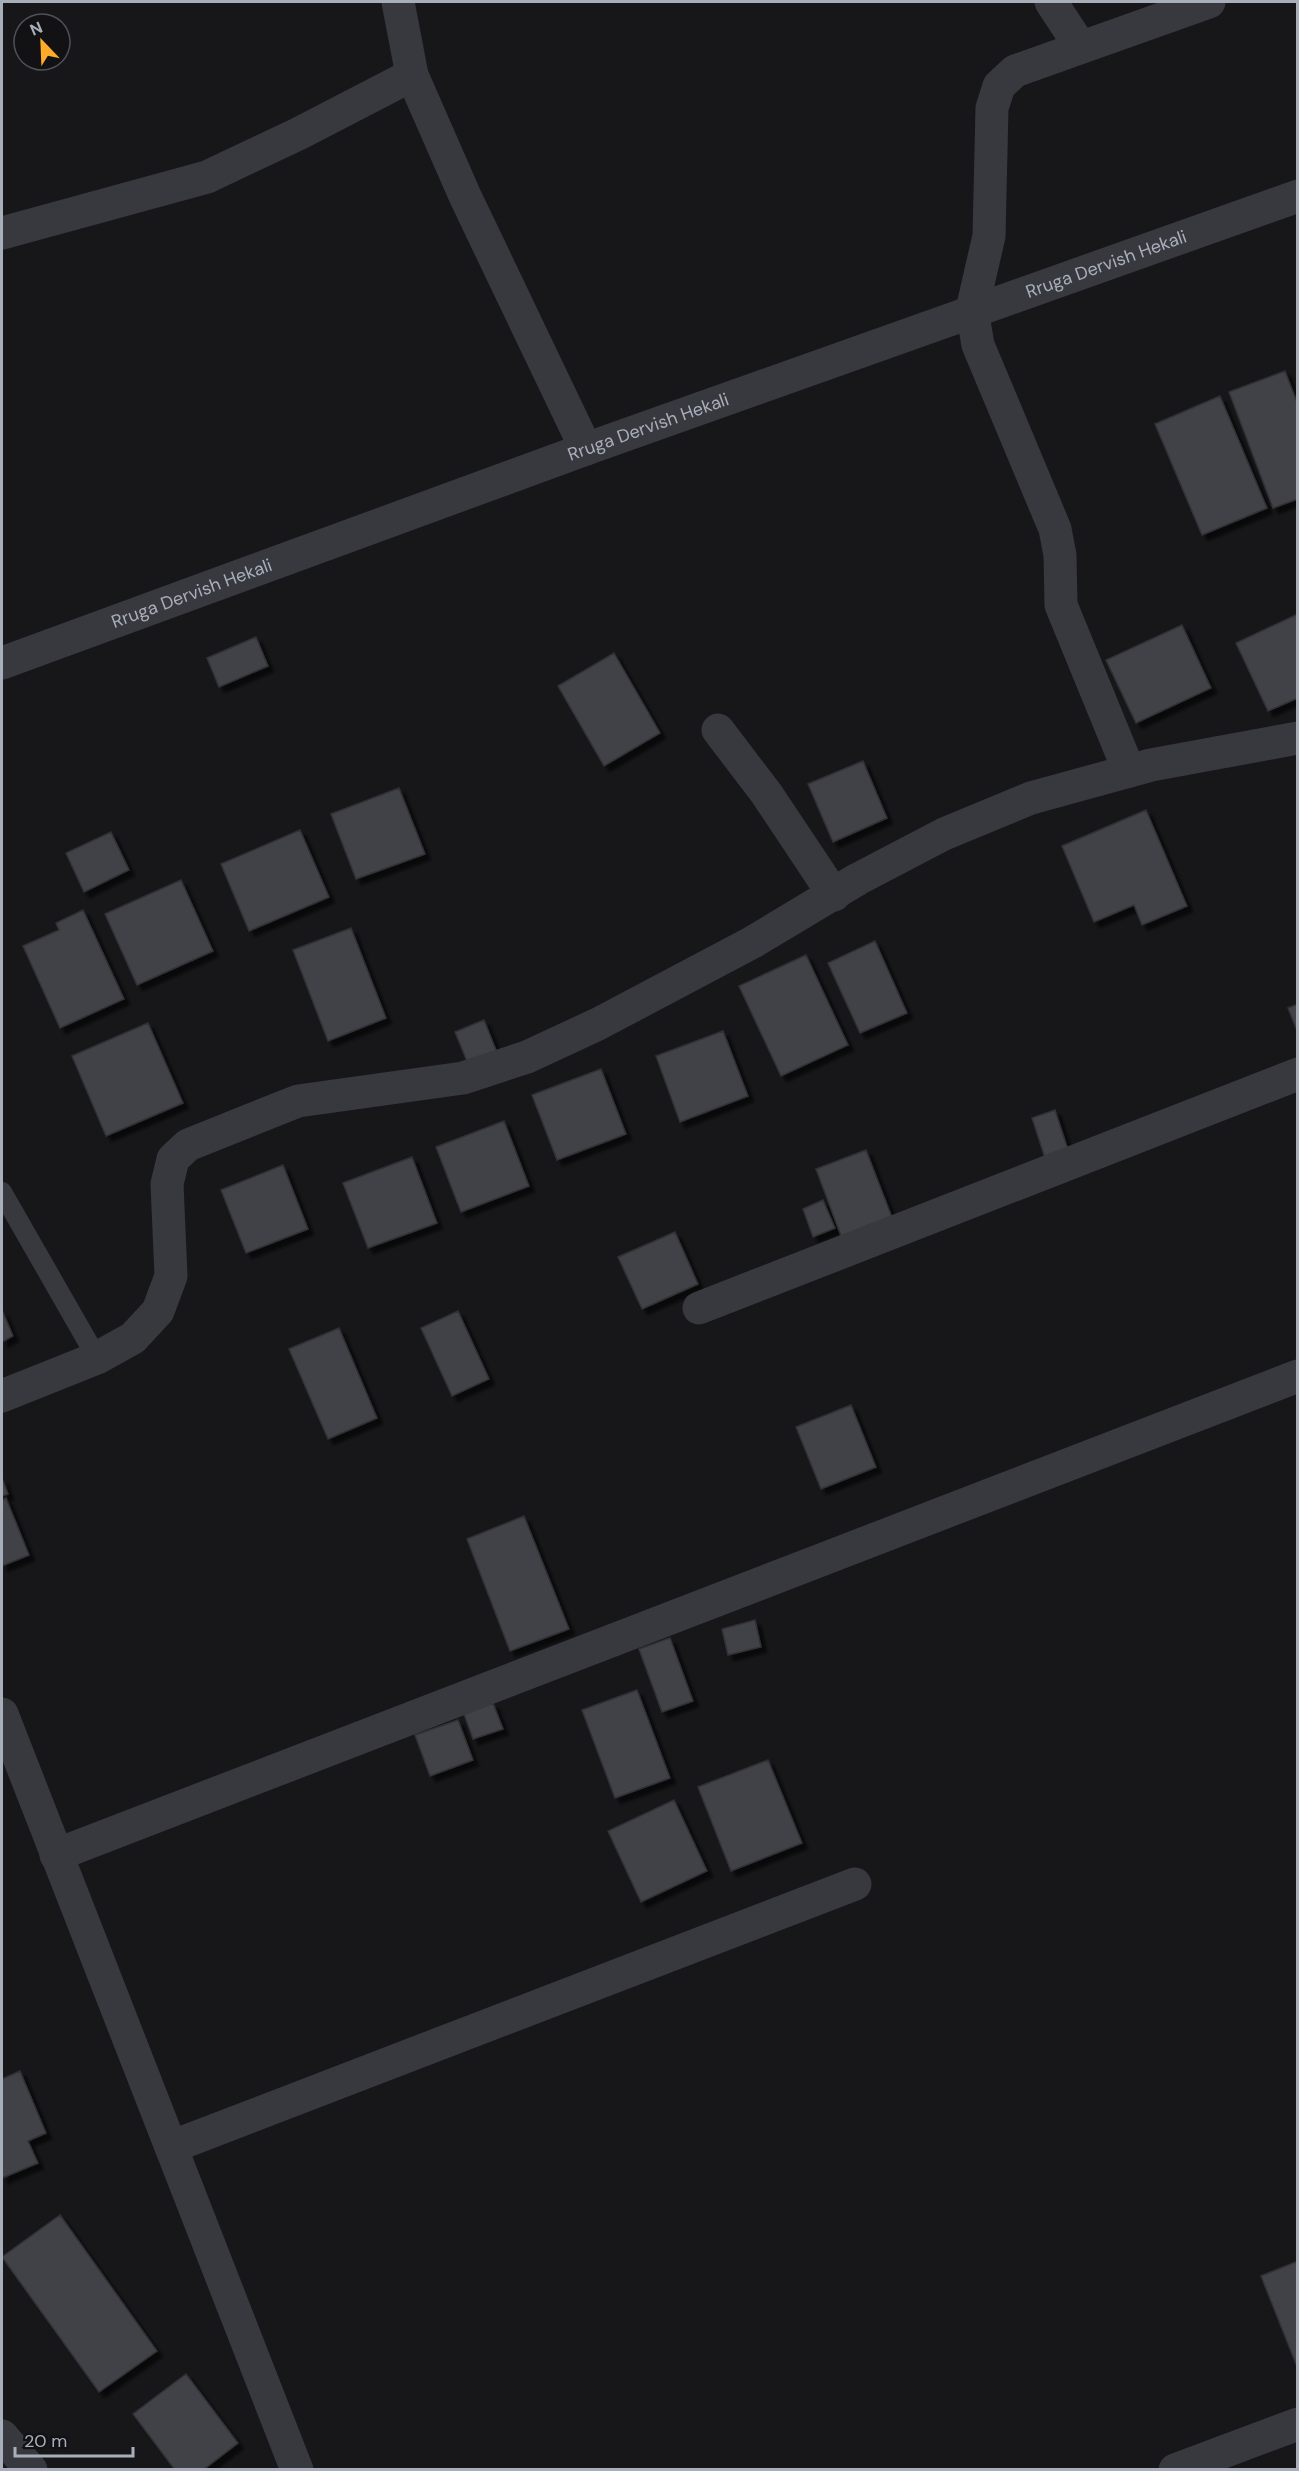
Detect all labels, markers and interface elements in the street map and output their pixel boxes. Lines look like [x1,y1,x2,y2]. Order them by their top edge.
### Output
north arrow [12,12,72,72]
text: N [27,17,46,41]
street label: Rruga Dervish Hekali [1022,225,1190,304]
street label: Rruga Dervish Hekali [564,387,732,467]
street label: Rruga Dervish Hekali [108,553,275,634]
scale bar [15,2420,134,2458]
text: 20 m [24,2429,67,2453]

